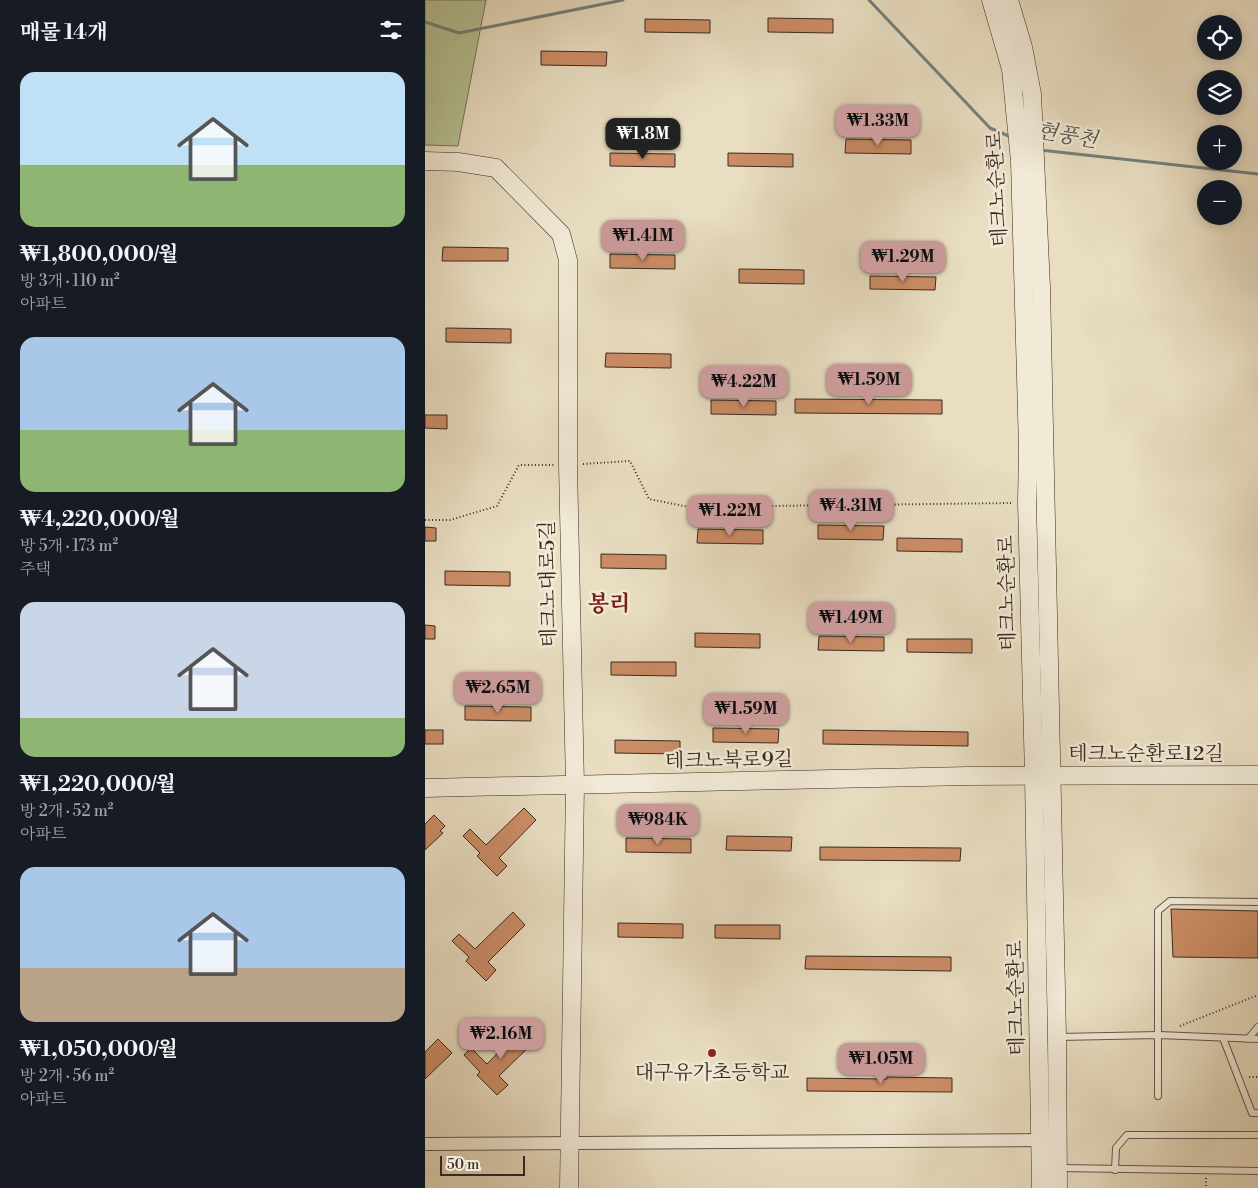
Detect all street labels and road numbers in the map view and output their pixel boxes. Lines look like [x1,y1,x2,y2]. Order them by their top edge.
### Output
street label: 테크노순환로 [982,130,1014,248]
street label: 테크노대로5길 [535,520,563,648]
street label: 테크노순환로 [994,535,1022,651]
street label: 테크노순환로12길 [1068,742,1224,767]
street label: 테크노북로9길 [665,747,793,775]
street label: 테크노순환로 [1003,940,1031,1056]

